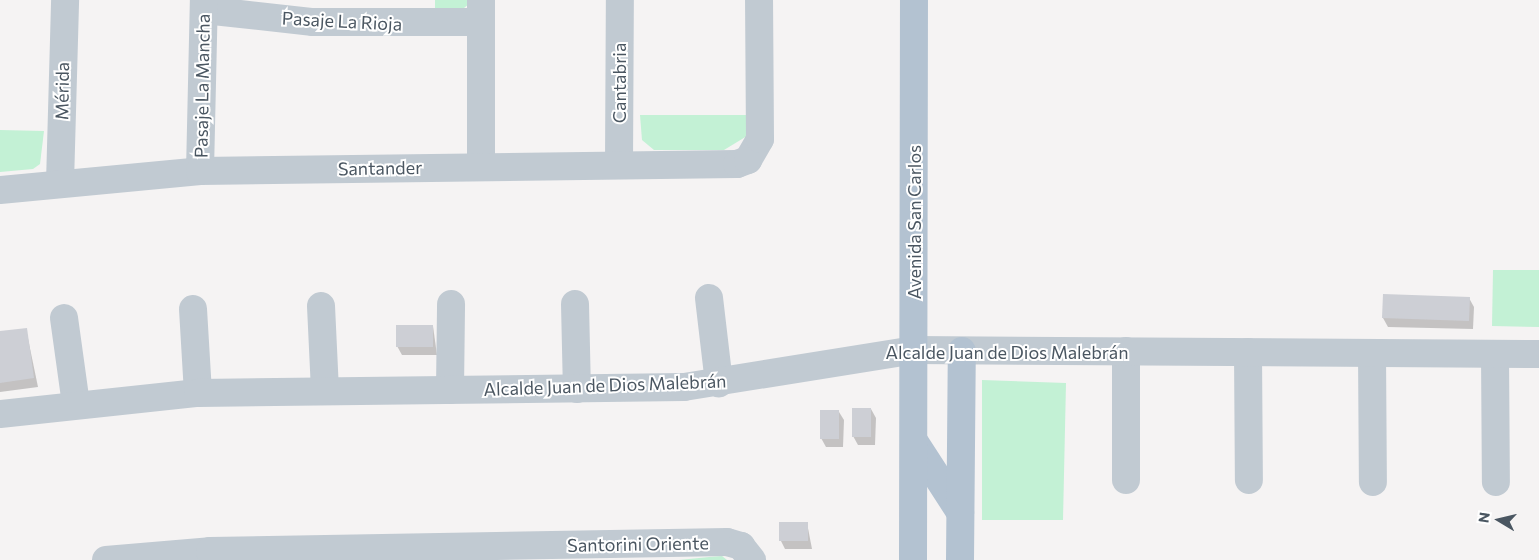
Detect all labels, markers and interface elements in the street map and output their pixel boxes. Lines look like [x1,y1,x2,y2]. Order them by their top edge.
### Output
street label: Pasaje La Rioja [281,7,403,35]
street label: Pasaje La Mancha [190,14,214,158]
street label: Cantabria [608,43,630,123]
street label: Mérida [51,62,73,120]
street label: Avenida San Carlos [903,145,925,299]
street label: Santander [338,156,422,180]
street label: Alcalde Juan de Dios Malebrán [886,341,1128,363]
street label: Alcalde Juan de Dios Malebrán [483,370,727,400]
north arrow [1474,495,1524,545]
text: N [1474,511,1493,524]
street label: Santorini Oriente [567,532,709,556]

